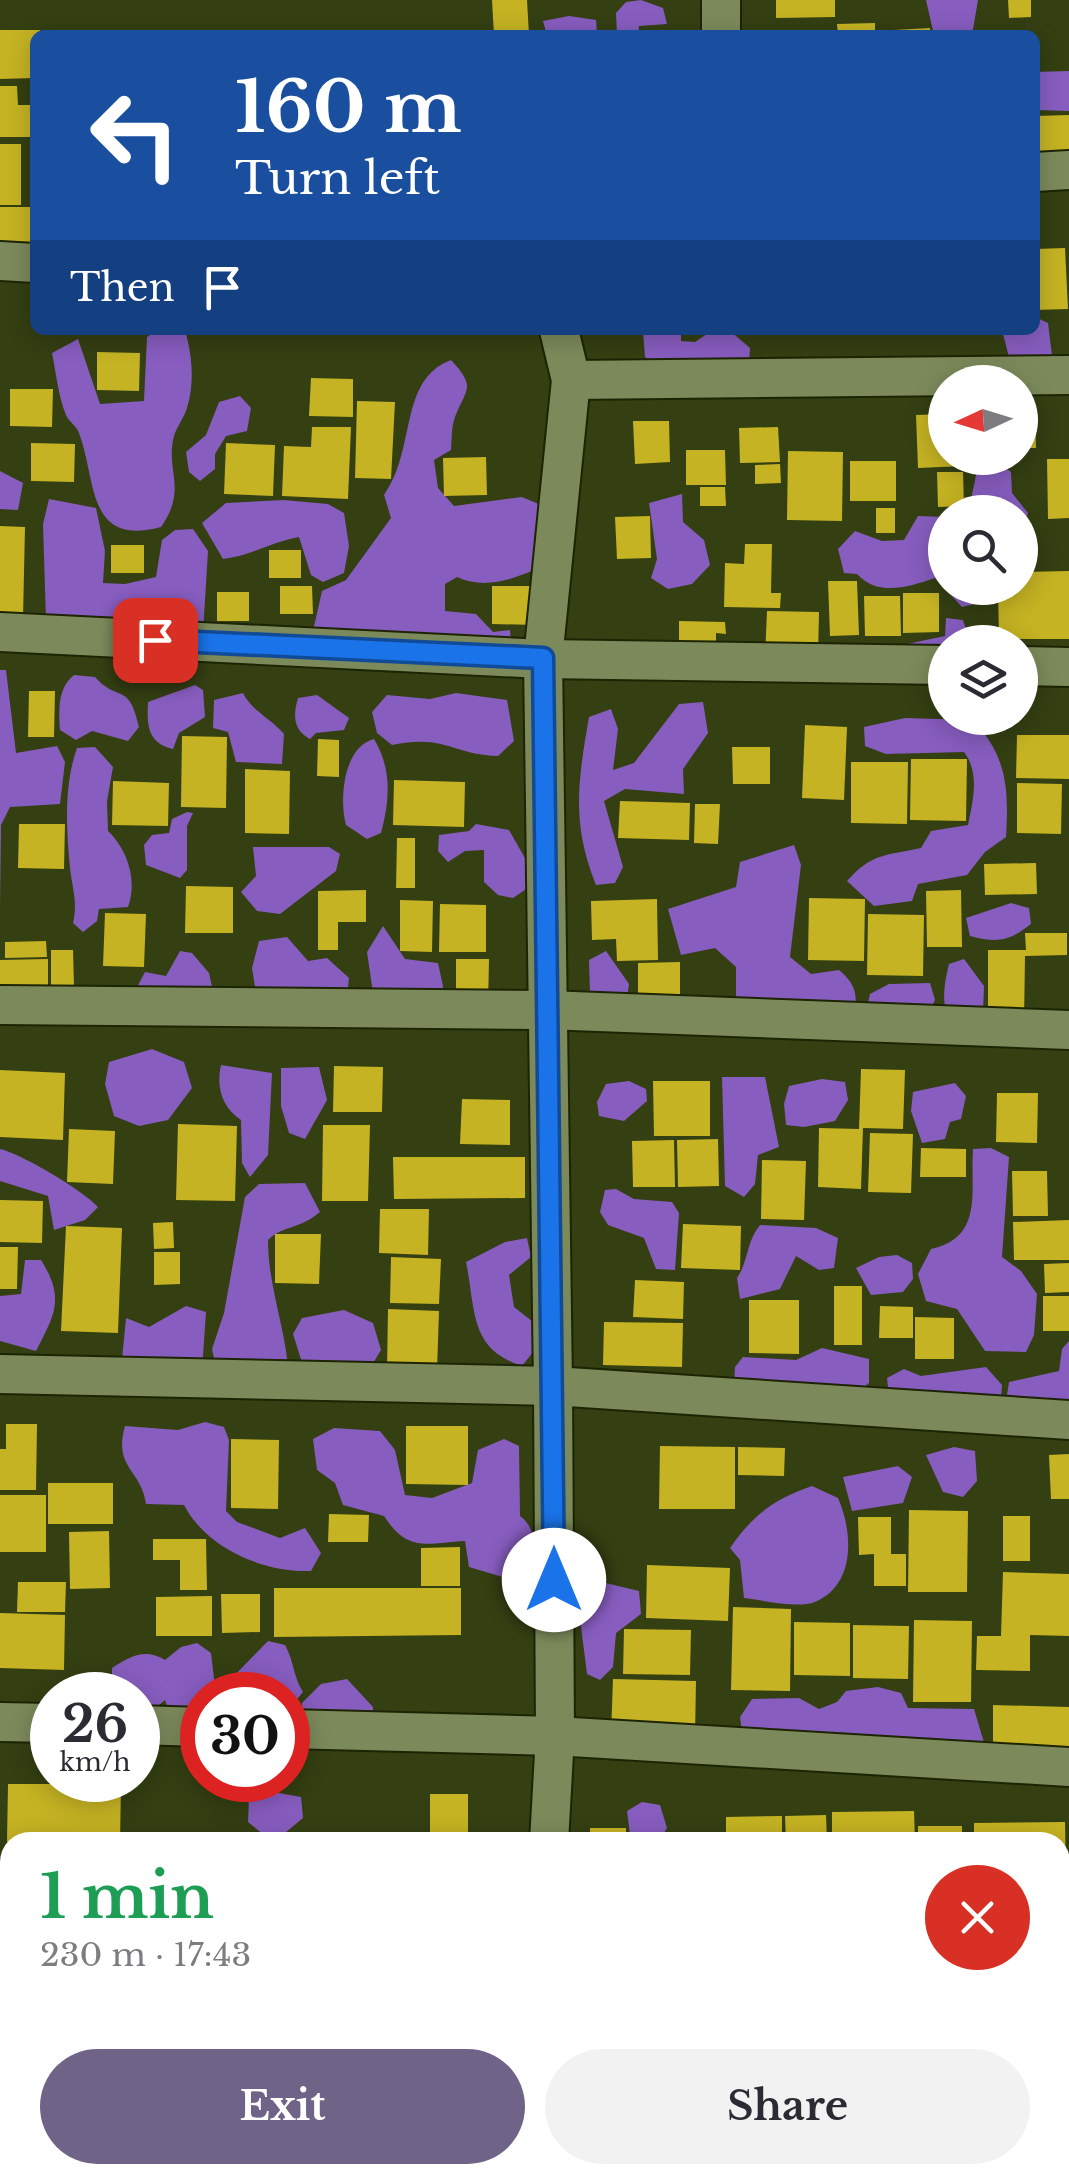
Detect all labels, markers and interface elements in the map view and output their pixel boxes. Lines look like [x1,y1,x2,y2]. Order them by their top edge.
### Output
text: 160 m [235,64,462,151]
icon: left [70,70,200,200]
text: Turn left [235,150,440,206]
icon: arrive [195,260,250,315]
text: Then [70,264,175,311]
north arrow [928,365,1038,475]
map controls [928,365,1038,735]
button: search [928,495,1038,605]
pin [113,598,198,683]
icon: arrive [128,613,183,668]
button: layers [928,625,1038,735]
position arrow [502,1528,606,1632]
speed limit sign: 30 [180,1672,310,1802]
text: 26 [62,1693,128,1756]
text: km/h [60,1747,130,1778]
text: 1 min [40,1860,214,1934]
button: close [925,1865,1030,1970]
text: 230 m · 17:43 [40,1935,251,1975]
button: Exit [40,2049,525,2164]
button: Share [545,2049,1030,2164]

